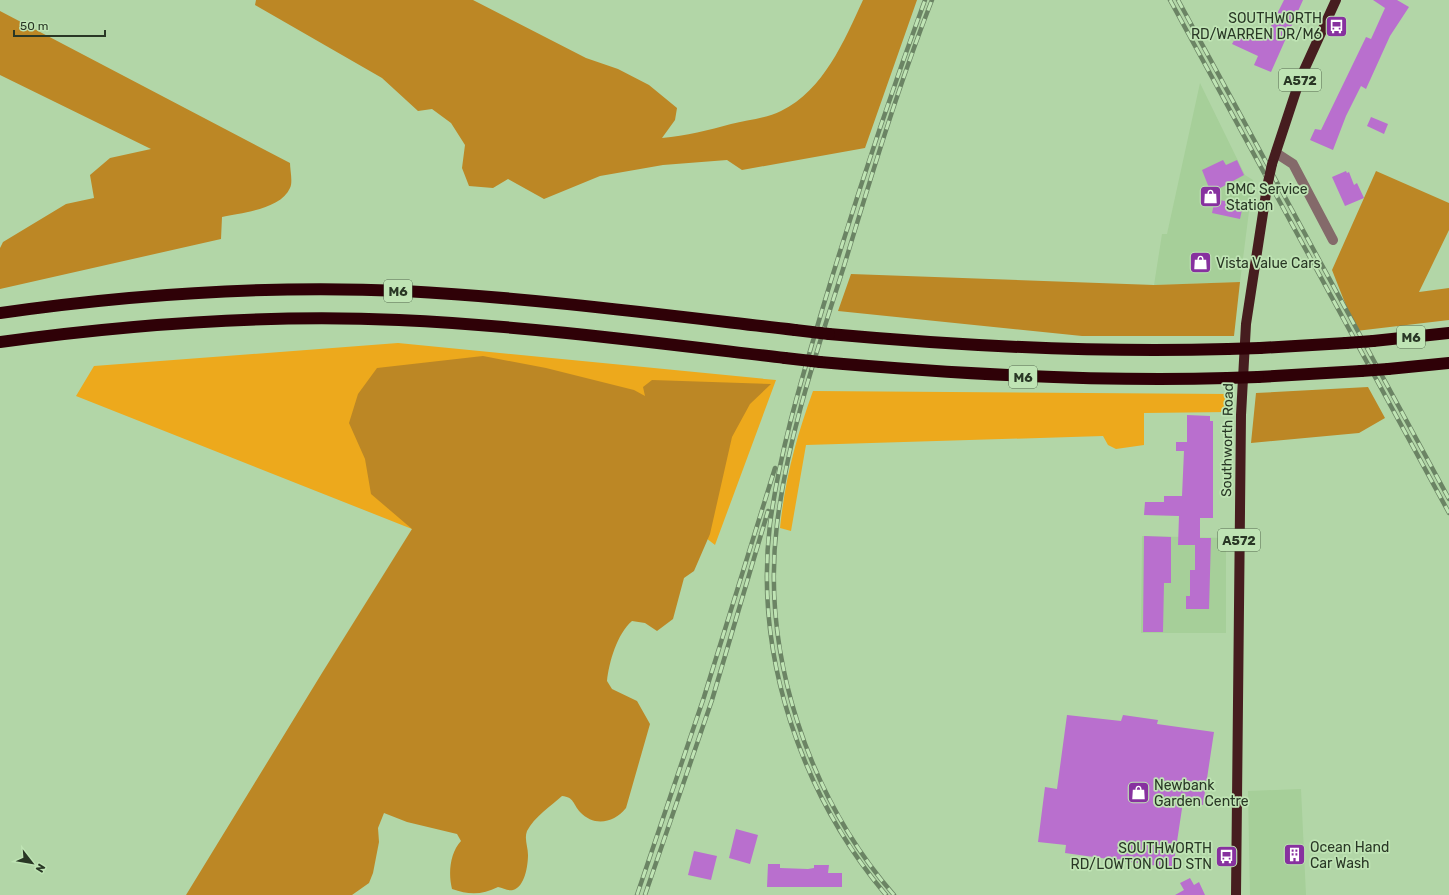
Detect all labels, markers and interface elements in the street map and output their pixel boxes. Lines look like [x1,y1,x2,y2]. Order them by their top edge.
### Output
place label: SOUTHWORTH RD/WARREN DR/M6 [1191,10,1322,43]
scale bar [14,12,105,38]
bus stop icon: SOUTHWORTH RD/WARREN DR/M6 [1324,13,1350,39]
text: 50 m [20,19,48,33]
road number: A572 [1279,69,1321,91]
place label: RMC Service Station [1226,181,1308,214]
shop icon: RMC Service Station [1198,184,1224,210]
shop icon: Vista Value Cars [1188,250,1214,276]
place label: Vista Value Cars [1216,255,1321,272]
road number: M6 [384,280,412,302]
road number: M6 [1397,326,1425,348]
road number: M6 [1009,366,1037,388]
street label: Southworth Road [1218,383,1237,497]
road number: A572 [1218,529,1260,551]
place label: Newbank Garden Centre [1154,777,1249,810]
shop icon: Newbank Garden Centre [1126,780,1152,806]
place label: Ocean Hand Car Wash [1310,839,1389,872]
place label: SOUTHWORTH RD/LOWTON OLD STN [1071,840,1212,873]
building icon: Ocean Hand Car Wash [1282,842,1308,868]
north arrow [12,843,52,883]
bus stop icon: SOUTHWORTH RD/LOWTON OLD STN [1214,843,1240,869]
text: N [32,861,48,875]

